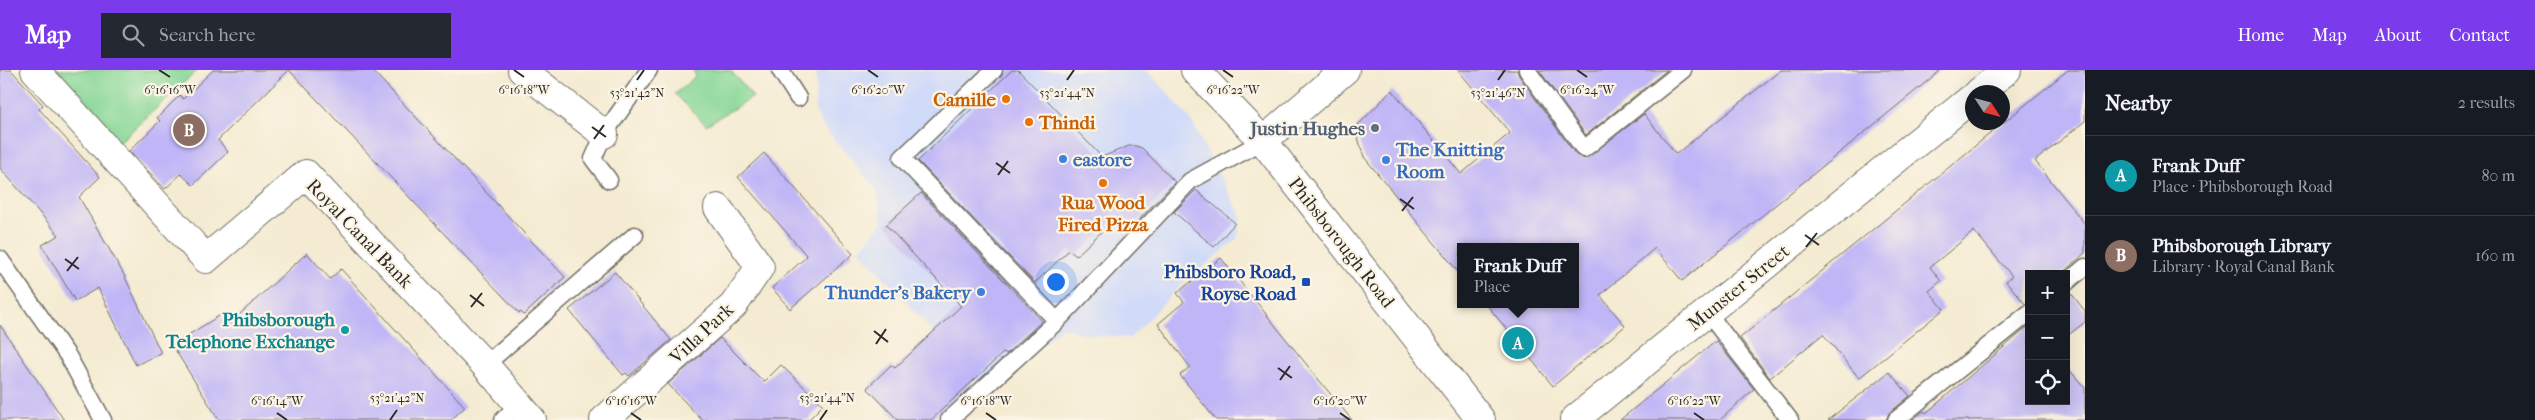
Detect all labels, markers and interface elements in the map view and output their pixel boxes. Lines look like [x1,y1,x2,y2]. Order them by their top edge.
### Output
search box [101,13,451,58]
text: Map [25,21,71,49]
icon: search [119,21,147,49]
text: Search here [159,24,255,46]
text: Home [2237,25,2284,46]
text: Map [2312,25,2347,46]
text: About [2375,25,2421,46]
text: Contact [2449,25,2510,46]
text: 6°16'16"W [144,83,197,97]
text: 6°16'18"W [499,83,551,97]
text: 6°16'20"W [851,83,906,97]
text: 6°16'22"W [1207,83,1261,97]
text: 6°16'24"W [1560,83,1615,97]
north arrow [1965,85,2010,130]
text: 53°21'42"N [610,86,664,100]
text: 53°21'44"N [1039,86,1095,100]
text: 53°21'46"N [1471,86,1525,100]
place label: Camille [933,89,997,111]
text: Nearby [2105,91,2171,115]
marker: Camille [1000,93,1012,105]
text: 2 results [2458,93,2515,112]
pin: B [173,111,205,149]
place label: Thindi [1038,112,1096,134]
marker: Thindi [1023,116,1035,128]
place label: Justin Hughes [1248,118,1365,140]
marker: Justin Hughes [1369,122,1381,134]
place label: The Knitting Room [1395,139,1505,183]
place label: eastore [1073,149,1132,171]
marker: eastore [1057,153,1069,165]
marker: The Knitting Room [1380,154,1392,166]
text: Frank Duff [2152,155,2240,177]
text: A [2116,166,2126,185]
text: 80 m [2481,166,2515,185]
street label: Phibsborough Road [1283,173,1399,313]
street label: Royal Canal Bank [302,175,417,293]
marker: Rua Wood Fired Pizza [1097,177,1109,189]
text: Place · Phibsborough Road [2152,177,2333,196]
place label: Rua Wood Fired Pizza [1057,192,1149,236]
text: Phibsborough Library [2152,235,2331,257]
street label: Munster Street [1683,240,1794,335]
popup [1457,243,1579,308]
text: B [2116,246,2126,265]
text: 160 m [2475,246,2515,265]
text: Frank Duff [1474,255,1562,277]
text: Library · Royal Canal Bank [2152,257,2335,276]
place label: Phibsboro Road, Royse Road [1164,261,1297,305]
your location [1043,269,1069,295]
map controls [2025,270,2070,405]
button: + [2025,270,2070,315]
marker: Phibsboro Road, Royse Road [1300,276,1312,288]
text: Place [1474,277,1510,296]
place label: Thunder's Bakery [824,282,972,304]
marker: Thunder's Bakery [975,286,987,298]
street label: Villa Park [665,299,738,369]
place label: Phibsborough Telephone Exchange [165,309,336,353]
button: − [2025,315,2070,360]
marker: Phibsborough Telephone Exchange [339,324,351,336]
pin: A [1502,324,1534,362]
button: locate [2025,360,2070,405]
text: 53°21'42"N [370,391,424,405]
text: 53°21'44"N [799,391,855,405]
text: 6°16'14"W [251,394,304,408]
text: 6°16'16"W [605,394,658,408]
text: 6°16'18"W [961,394,1013,408]
text: 6°16'20"W [1313,394,1368,408]
text: 6°16'22"W [1668,394,1722,408]

